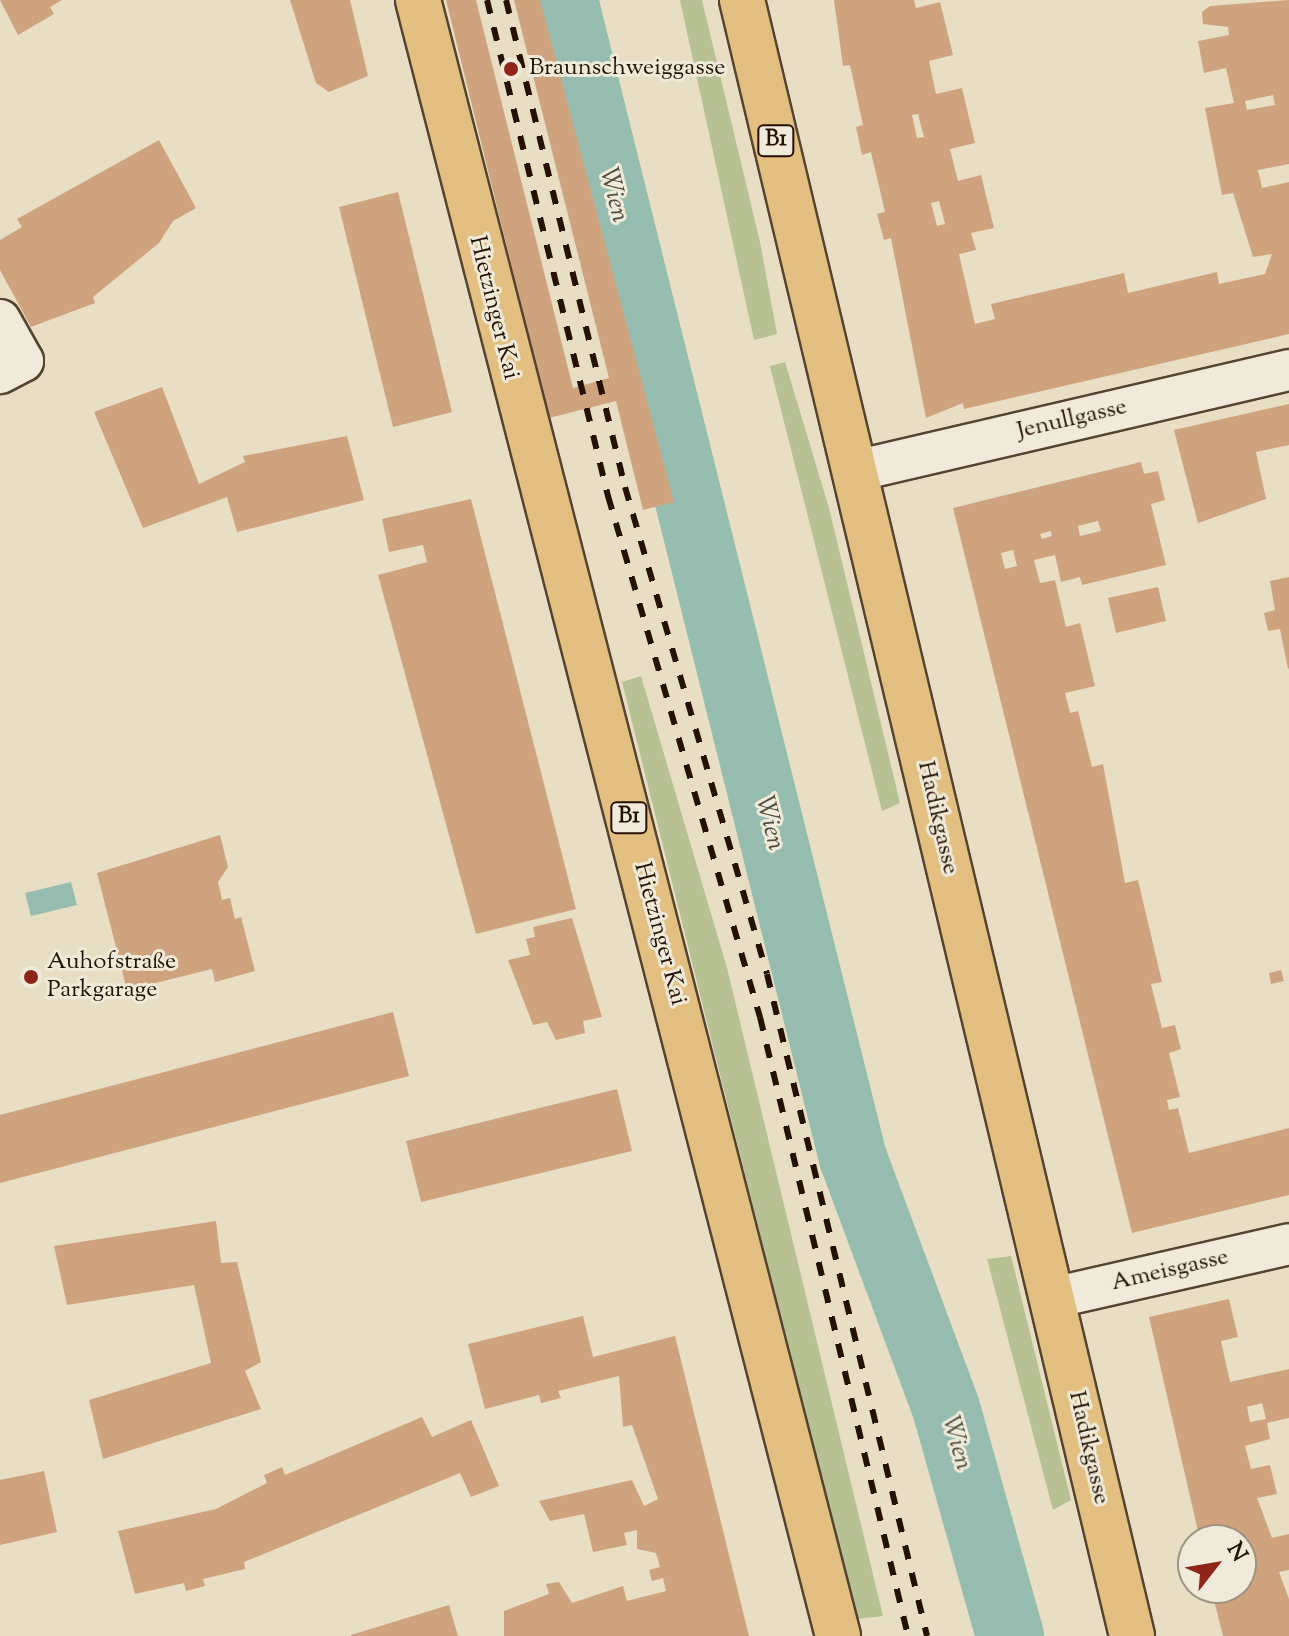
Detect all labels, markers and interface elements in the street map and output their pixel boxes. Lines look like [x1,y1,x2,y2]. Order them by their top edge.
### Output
place label: Braunschweiggasse [529,55,725,83]
marker: Braunschweiggasse [500,58,522,80]
road number: B1 [756,123,796,159]
water label: Wien [591,165,635,225]
street label: Hietzinger Kai [461,233,525,383]
street label: Jenullgasse [1014,393,1130,447]
street label: Hadikgasse [910,758,964,878]
water label: Wien [747,793,791,853]
road number: B1 [609,800,649,836]
street label: Hietzinger Kai [626,859,692,1009]
place label: Auhofstraße Parkgarage [47,949,176,1005]
marker: Auhofstraße Parkgarage [22,968,40,986]
street label: Ameisgasse [1109,1244,1231,1298]
street label: Hadikgasse [1061,1388,1115,1508]
water label: Wien [933,1412,979,1474]
north arrow [1177,1524,1257,1604]
text: N [1218,1537,1254,1568]

